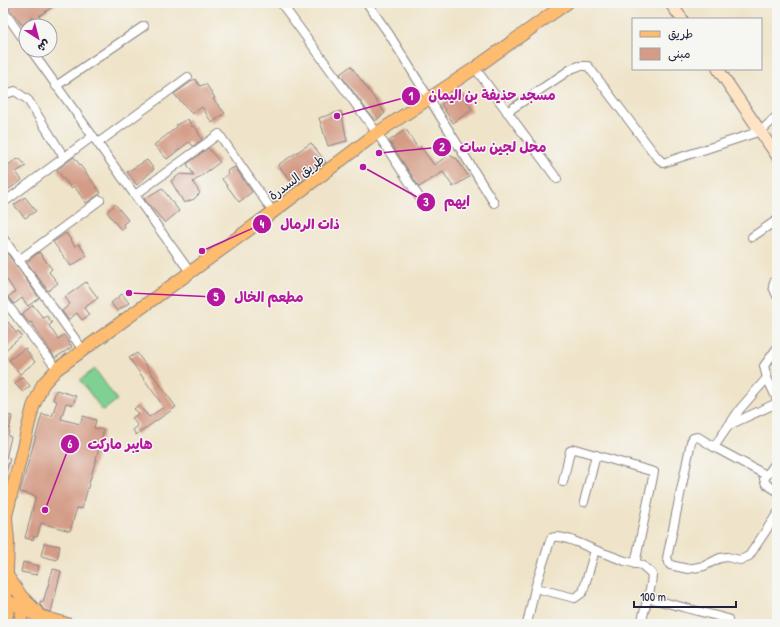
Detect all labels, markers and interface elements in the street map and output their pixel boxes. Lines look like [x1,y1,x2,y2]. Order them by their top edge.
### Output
north arrow [18,18,58,58]
legend [632,18,762,70]
text: طريق [668,25,693,42]
text: ش [35,37,53,55]
text: مبنى [668,45,691,62]
callout: مسجد حذيفة بن اليمان [401,83,564,109]
text: مسجد حذيفة بن اليمان [428,85,556,104]
text: 1 [409,87,414,104]
callout: محل لجين سات [432,134,555,160]
text: محل لجين سات [460,137,547,156]
text: 2 [439,138,445,155]
street label: طريق السدرة [264,150,328,204]
callout: ايهم [416,189,478,215]
text: ايهم [444,191,470,212]
text: 3 [423,193,429,210]
callout: ذات الرمال [252,211,348,237]
text: ذات الرمال [280,214,340,233]
text: 4 [260,215,265,232]
callout: مطعم الخال [206,284,311,310]
text: مطعم الخال [234,287,304,308]
text: 5 [213,288,219,305]
callout: هايبر ماركت [60,431,161,457]
text: هايبر ماركت [87,434,153,453]
text: 6 [68,435,73,452]
scale bar [634,583,736,609]
text: 100 m [640,588,666,605]

